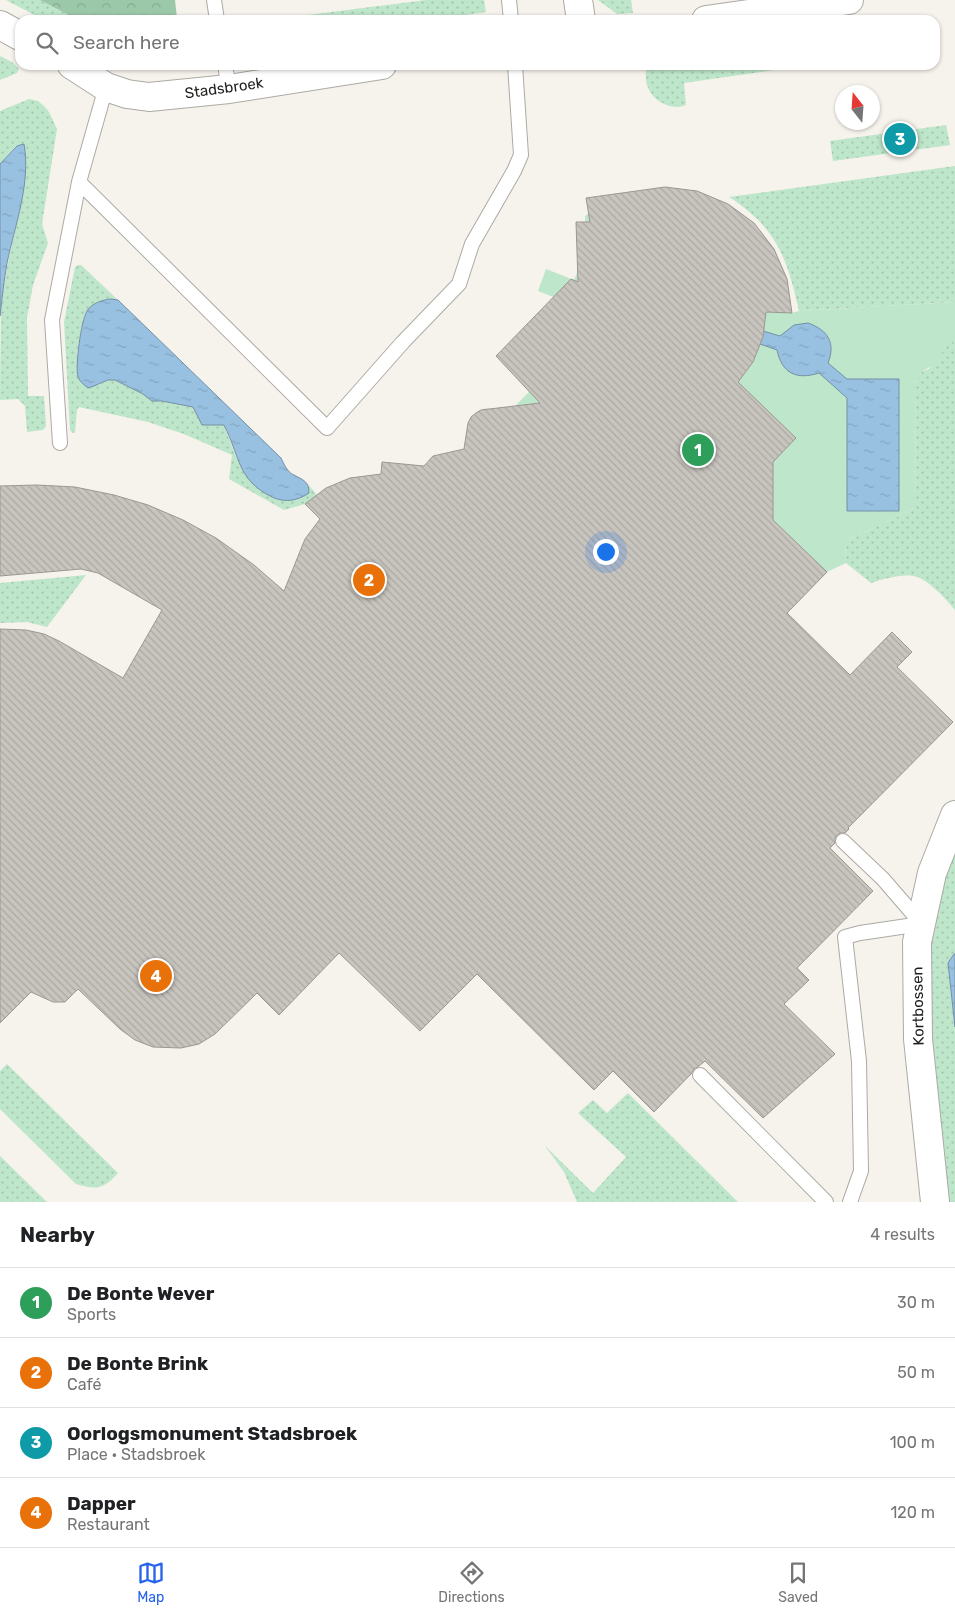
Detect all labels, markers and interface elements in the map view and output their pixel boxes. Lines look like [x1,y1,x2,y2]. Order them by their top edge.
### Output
search box [15,15,940,70]
icon: search [33,29,61,57]
text: Search here [73,31,180,54]
street label: Stadsbroek [183,74,265,102]
north arrow [835,85,880,130]
pin: 3 [884,120,916,158]
pin: 1 [682,431,714,469]
your location [593,539,619,565]
pin: 2 [353,561,385,599]
pin: 4 [140,957,172,995]
street label: Kortbossen [908,966,928,1046]
text: Nearby [20,1222,95,1247]
text: 4 results [870,1225,935,1244]
text: De Bonte Wever [67,1282,214,1305]
text: 1 [32,1293,40,1312]
text: 30 m [897,1293,935,1312]
text: Sports [67,1305,116,1324]
text: De Bonte Brink [67,1352,208,1375]
text: 2 [31,1363,41,1382]
text: 50 m [897,1363,935,1382]
text: Café [67,1375,101,1394]
text: Oorlogsmonument Stadsbroek [67,1422,357,1445]
text: 3 [31,1433,41,1452]
text: 100 m [890,1433,935,1452]
text: Place · Stadsbroek [67,1445,205,1464]
text: Dapper [67,1492,136,1515]
text: 4 [31,1503,41,1522]
text: 120 m [890,1503,935,1522]
text: Restaurant [67,1515,150,1534]
tab: Map [137,1559,165,1606]
tab: Directions [438,1559,505,1606]
tab: Saved [778,1559,818,1606]

